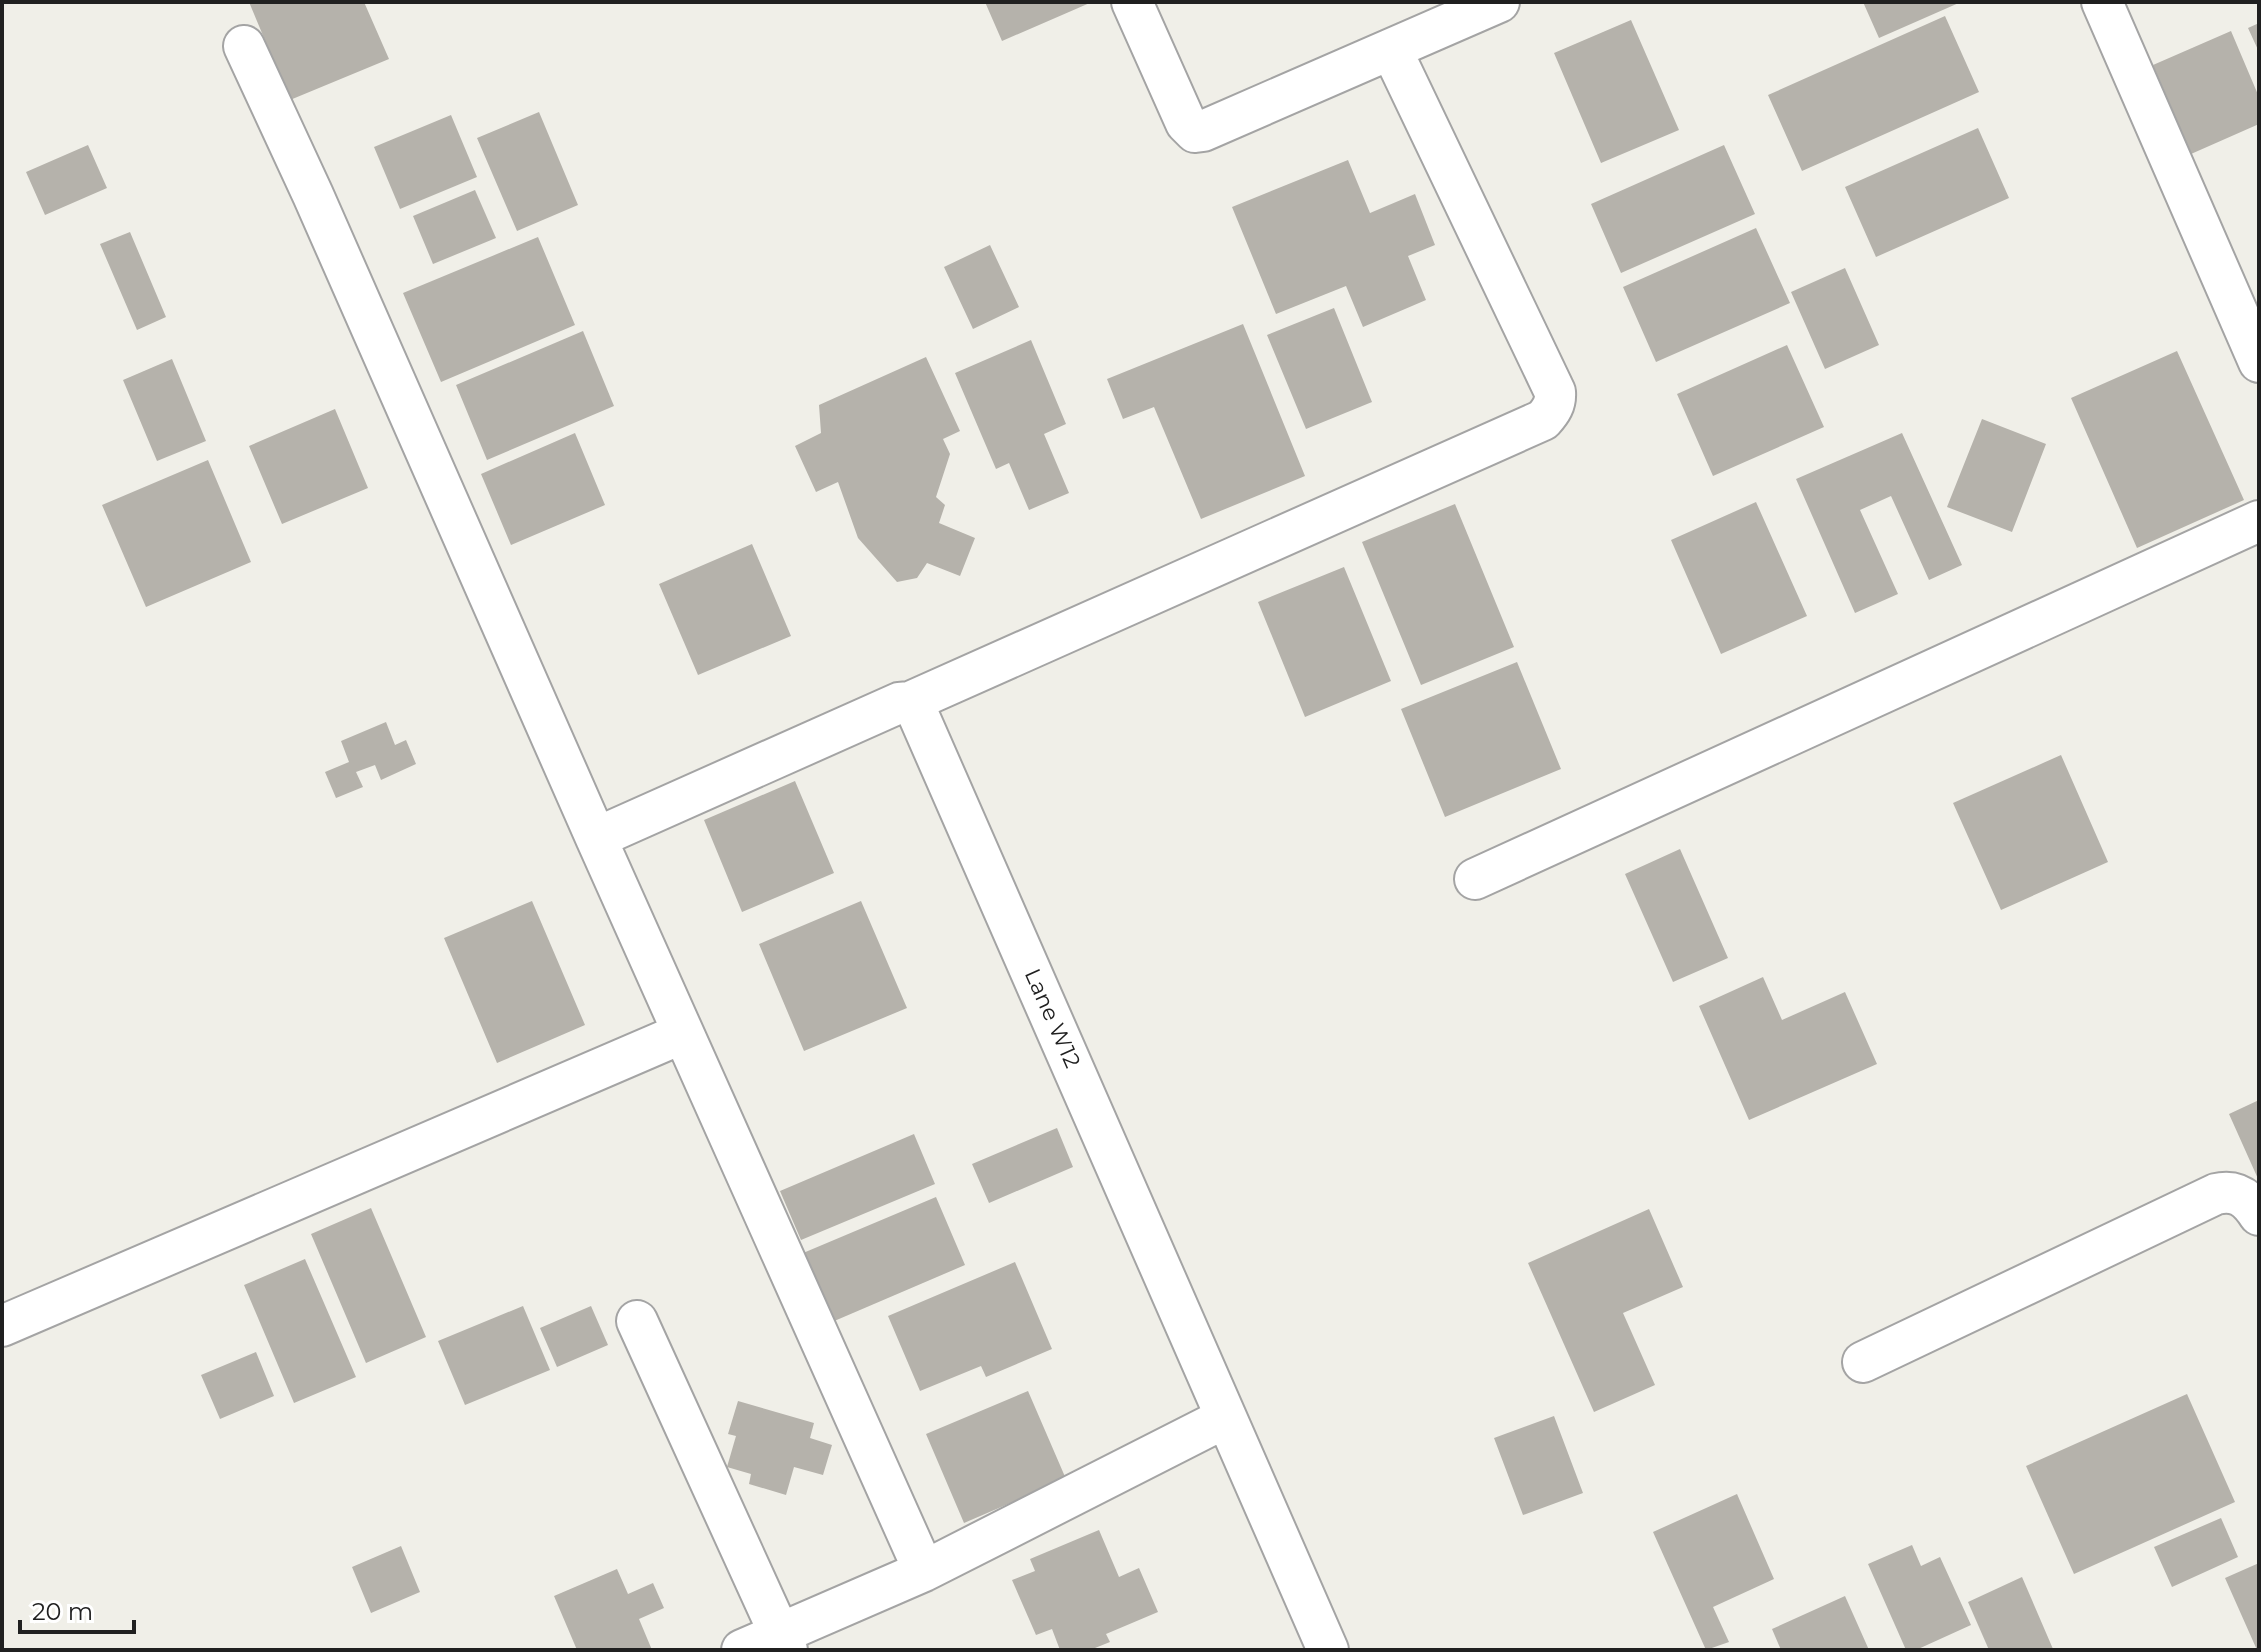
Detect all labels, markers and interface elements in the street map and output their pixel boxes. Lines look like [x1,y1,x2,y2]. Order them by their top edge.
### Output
street label: Lane W12 [1019,965,1086,1072]
scale bar [20,1584,134,1634]
text: 20 m [32,1597,93,1626]

